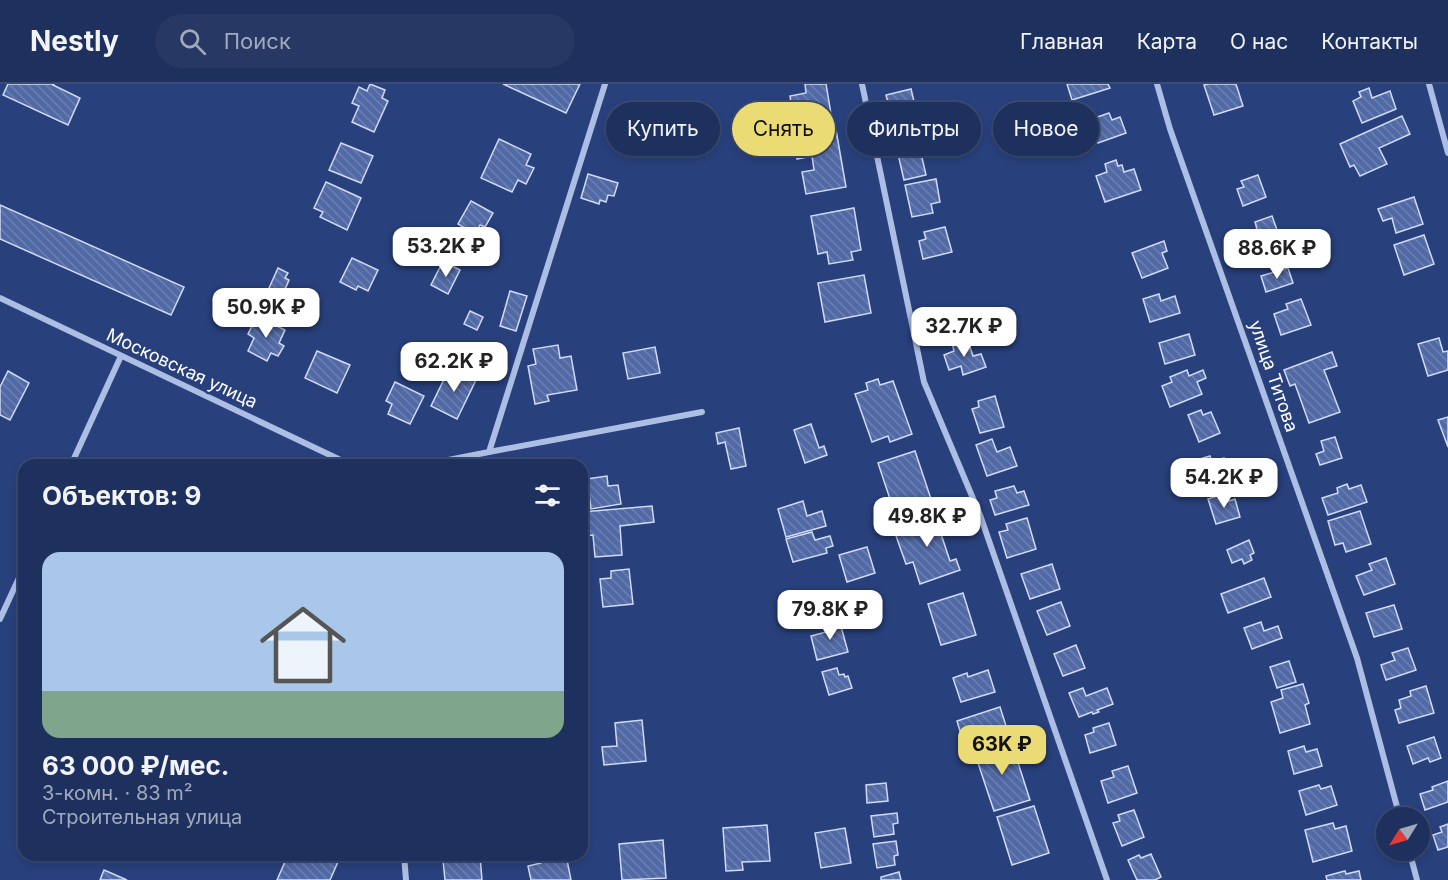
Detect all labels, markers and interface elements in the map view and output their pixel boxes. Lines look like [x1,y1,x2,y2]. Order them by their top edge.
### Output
search box [155,14,575,68]
text: Nestly [30,24,119,58]
icon: search [176,25,209,58]
text: Поиск [224,28,291,54]
text: Главная [1020,29,1104,54]
text: Карта [1137,29,1197,54]
text: О нас [1230,29,1288,54]
text: Контакты [1321,29,1418,54]
chip: Купить [606,102,720,156]
chip: Снять [732,102,835,156]
chip: Фильтры [847,102,981,156]
chip: Новое [993,102,1099,156]
pin: 53.2K ₽ [391,227,501,278]
pin: 88.6K ₽ [1222,229,1332,280]
text: 53.2K ₽ [407,234,485,258]
text: 88.6K ₽ [1238,236,1316,260]
pin: 50.9K ₽ [211,288,321,339]
text: 50.9K ₽ [226,295,306,319]
pin: 32.7K ₽ [909,307,1019,358]
text: 32.7K ₽ [925,314,1003,338]
street label: улица Титова [1245,317,1303,435]
street label: Московская улица [103,324,261,412]
pin: 62.2K ₽ [399,342,509,393]
text: 62.2K ₽ [415,349,493,373]
pin: 54.2K ₽ [1169,458,1279,509]
text: 54.2K ₽ [1185,465,1263,489]
icon: filters [531,479,564,512]
text: Объектов: 9 [42,480,201,511]
pin: 49.8K ₽ [872,497,982,548]
text: 49.8K ₽ [887,504,967,528]
pin: 79.8K ₽ [775,590,885,641]
icon: home [249,591,357,699]
text: 79.8K ₽ [792,597,868,621]
pin: 63K ₽ [960,725,1044,776]
text: 63K ₽ [972,732,1032,756]
text: 63 000 ₽/мес. [42,750,230,781]
text: 3-комн. · 83 m² [42,781,193,805]
text: Строительная улица [42,805,242,829]
north arrow [1376,807,1430,861]
map controls [1376,807,1430,861]

